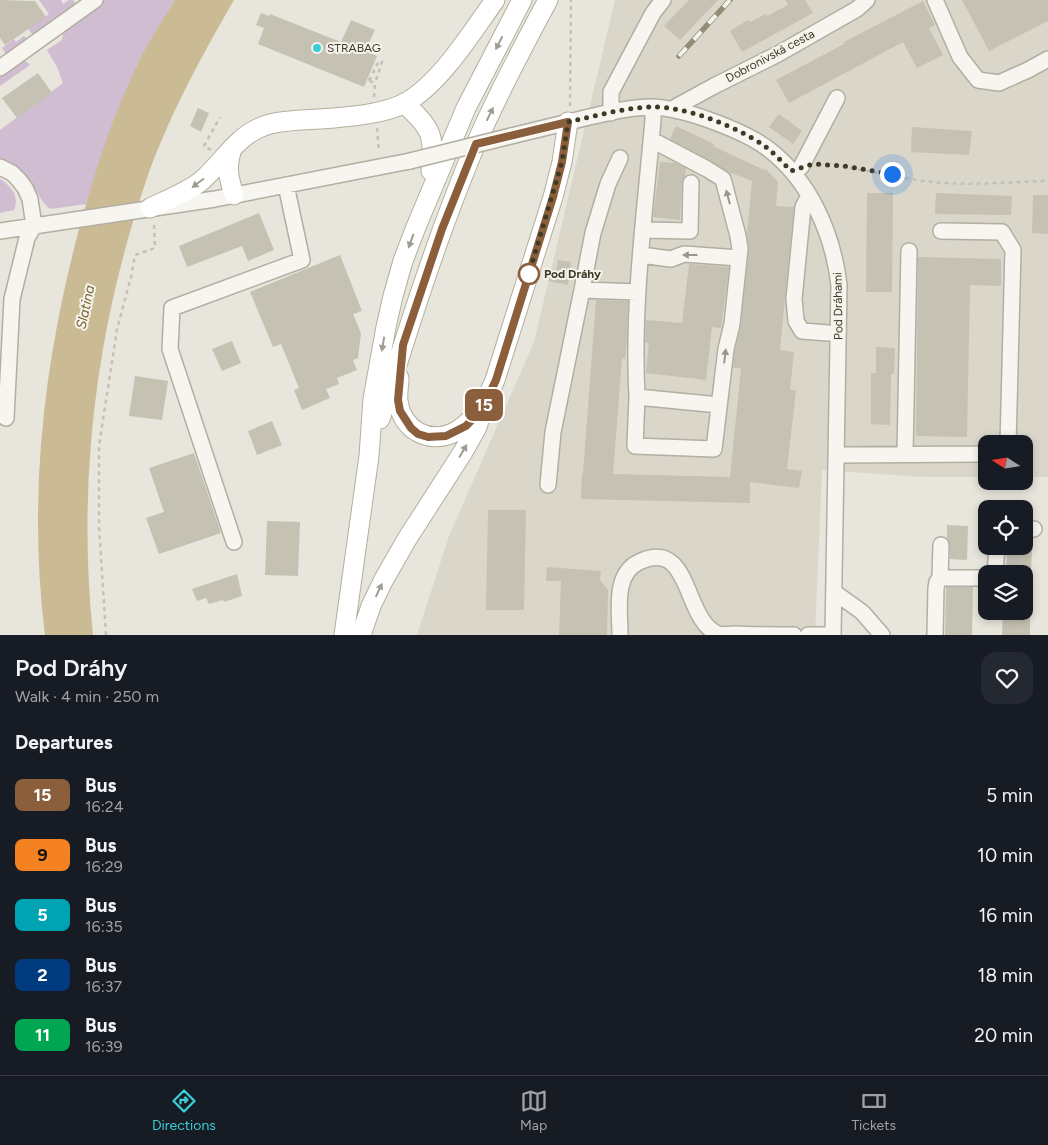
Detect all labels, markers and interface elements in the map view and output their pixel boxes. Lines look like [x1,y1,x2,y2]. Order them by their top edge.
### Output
street label: Dobronivská cesta [723,27,817,85]
one-way arrow [495,36,503,50]
place label: STRABAG [327,41,381,55]
marker: STRABAG [311,42,323,54]
one-way arrow [487,107,495,121]
your location [880,162,905,187]
one-way arrow [192,177,205,188]
one-way arrow [723,189,731,204]
one-way arrow [407,234,415,249]
one-way arrow [682,251,698,259]
marker: Pod Dráhy [518,263,540,285]
place label: Pod Dráhy [544,267,601,281]
street label: Pod Dráhami [830,272,846,340]
water label: Slatina [73,284,98,331]
one-way arrow [379,336,387,352]
one-way arrow [721,348,729,364]
line badge: 15 [462,389,506,421]
text: 15 [475,394,493,416]
north arrow [978,435,1032,490]
map controls [978,435,1033,620]
one-way arrow [459,444,468,457]
button: locate [978,500,1033,555]
button: layers [978,565,1033,620]
one-way arrow [375,583,383,597]
button: heart [981,652,1033,704]
text: Pod Dráhy [15,653,127,682]
text: Walk · 4 min · 250 m [15,687,159,706]
text: Departures [15,731,113,754]
text: Bus [85,774,116,797]
text: 15 [33,784,52,806]
text: 5 min [986,784,1033,807]
text: 16:24 [85,797,124,816]
text: Bus [85,834,116,857]
text: 9 [37,844,48,866]
text: 10 min [977,844,1033,867]
text: 16:29 [85,857,123,876]
text: Bus [85,894,116,917]
text: 5 [37,904,48,926]
text: 16 min [979,904,1033,927]
text: 16:35 [85,917,123,936]
text: Bus [85,954,116,977]
text: 2 [37,964,48,986]
text: 18 min [978,964,1033,987]
text: 16:37 [85,977,122,996]
text: Bus [85,1014,116,1037]
text: 11 [35,1024,50,1046]
text: 20 min [974,1024,1033,1047]
text: 16:39 [85,1037,122,1056]
tab: Directions [152,1087,216,1134]
tab: Map [520,1087,548,1134]
tab: Tickets [851,1087,896,1134]

